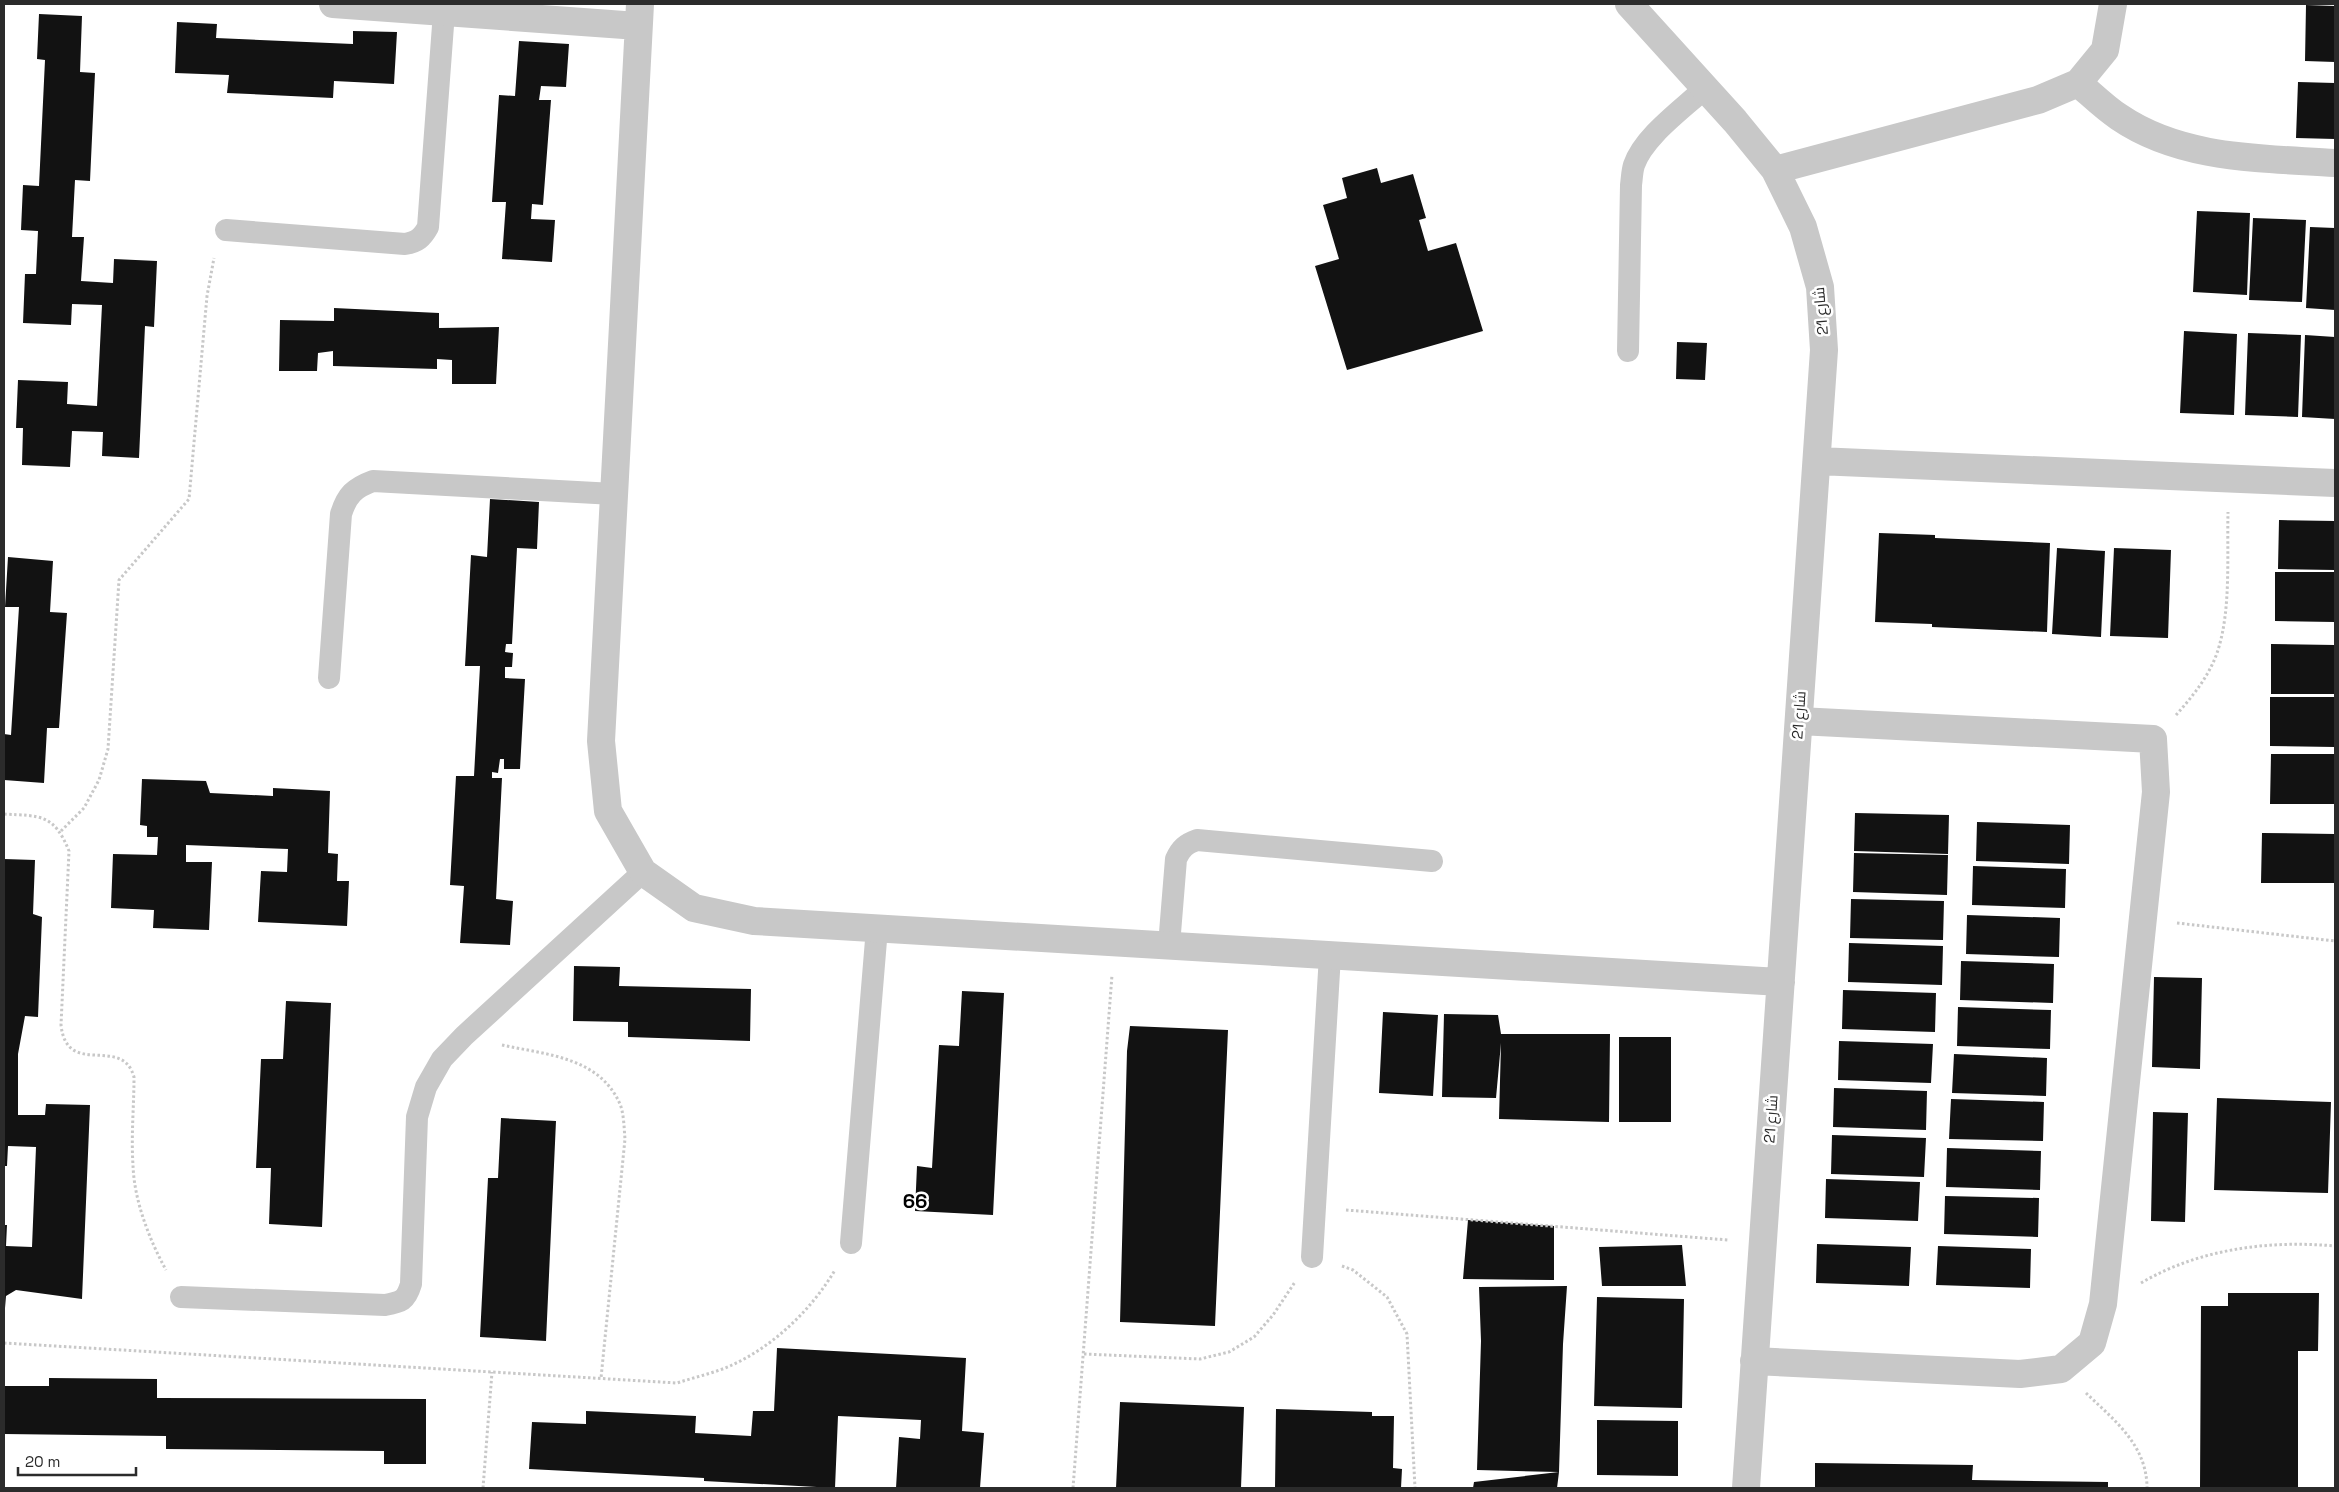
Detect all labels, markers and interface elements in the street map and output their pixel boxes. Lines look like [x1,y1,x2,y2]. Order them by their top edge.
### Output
street label: شارع 21 [1809,286,1834,336]
street label: شارع 21 [1787,690,1812,740]
street label: شارع 21 [1759,1094,1784,1144]
district label: 66 [903,1188,927,1214]
scale bar [18,1444,135,1476]
text: 20 m [25,1452,60,1471]

